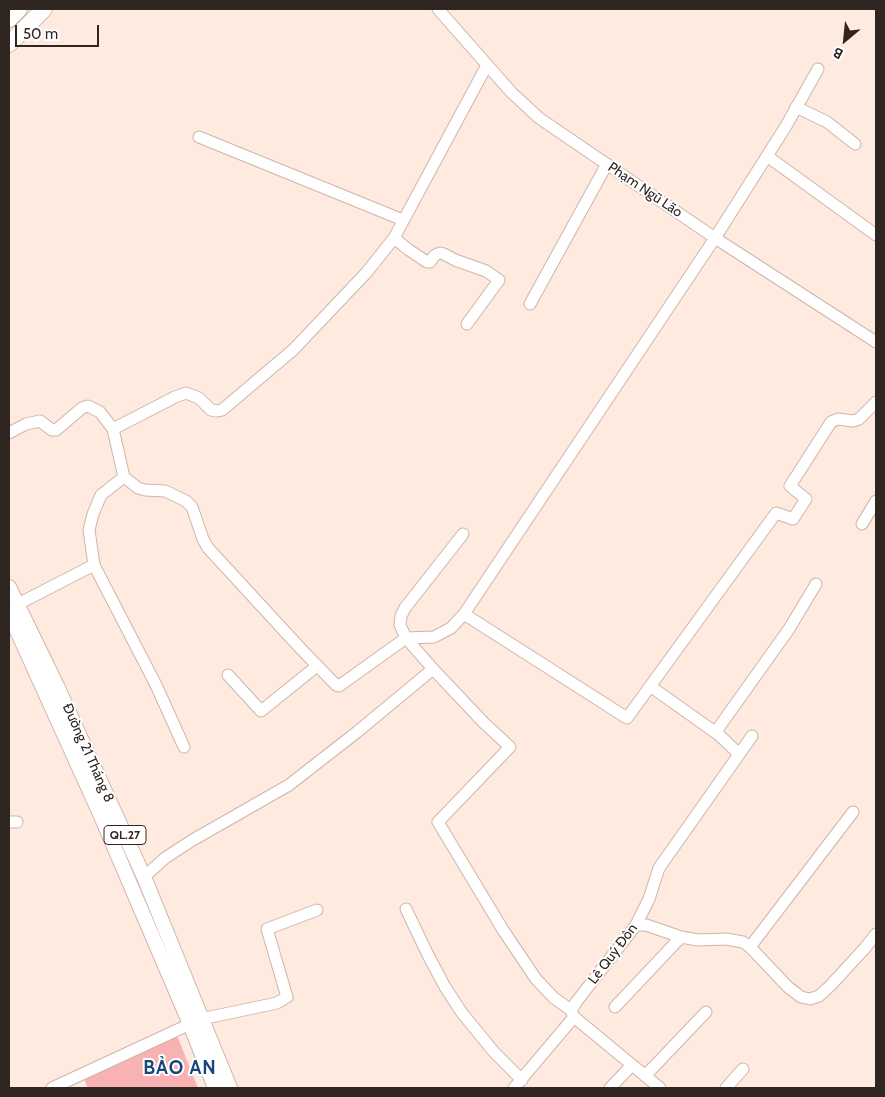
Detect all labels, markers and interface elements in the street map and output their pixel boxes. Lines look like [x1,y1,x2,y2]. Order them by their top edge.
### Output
scale bar [18,15,101,47]
north arrow [820,15,870,65]
text: 50 m [23,25,58,43]
text: B [830,43,846,63]
street label: Phạm Ngũ Lão [605,159,685,221]
street label: Đường 21 Tháng 8 [59,701,117,805]
road number: QL.27 [104,826,146,844]
street label: Lê Quý Đôn [585,921,641,987]
district label: BẢO AN [142,1057,218,1079]

